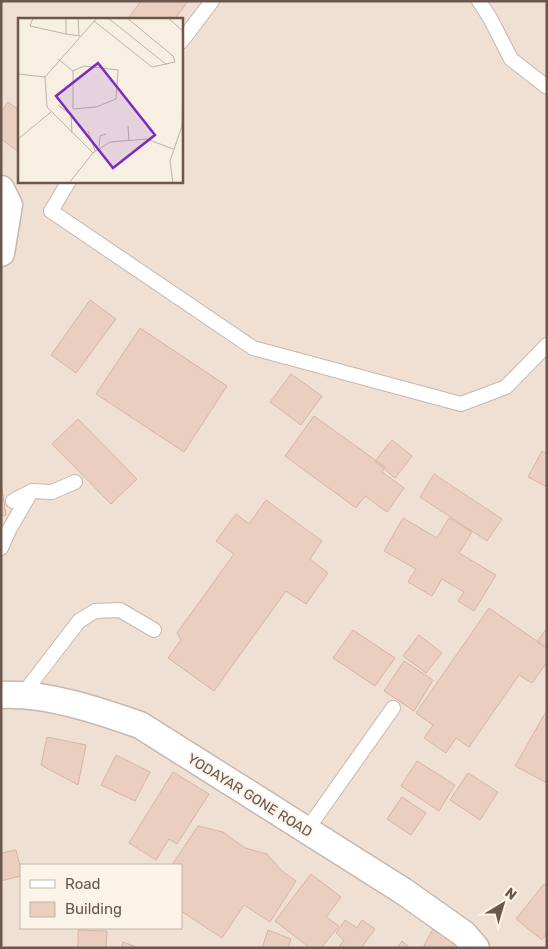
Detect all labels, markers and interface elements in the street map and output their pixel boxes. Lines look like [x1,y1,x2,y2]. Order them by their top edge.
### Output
inset map [18,18,182,182]
street label: YODAYAR GONE ROAD [184,750,315,841]
legend [20,864,182,929]
text: Road [65,875,101,893]
north arrow [478,879,528,929]
text: N [501,884,520,904]
text: Building [65,900,122,918]

